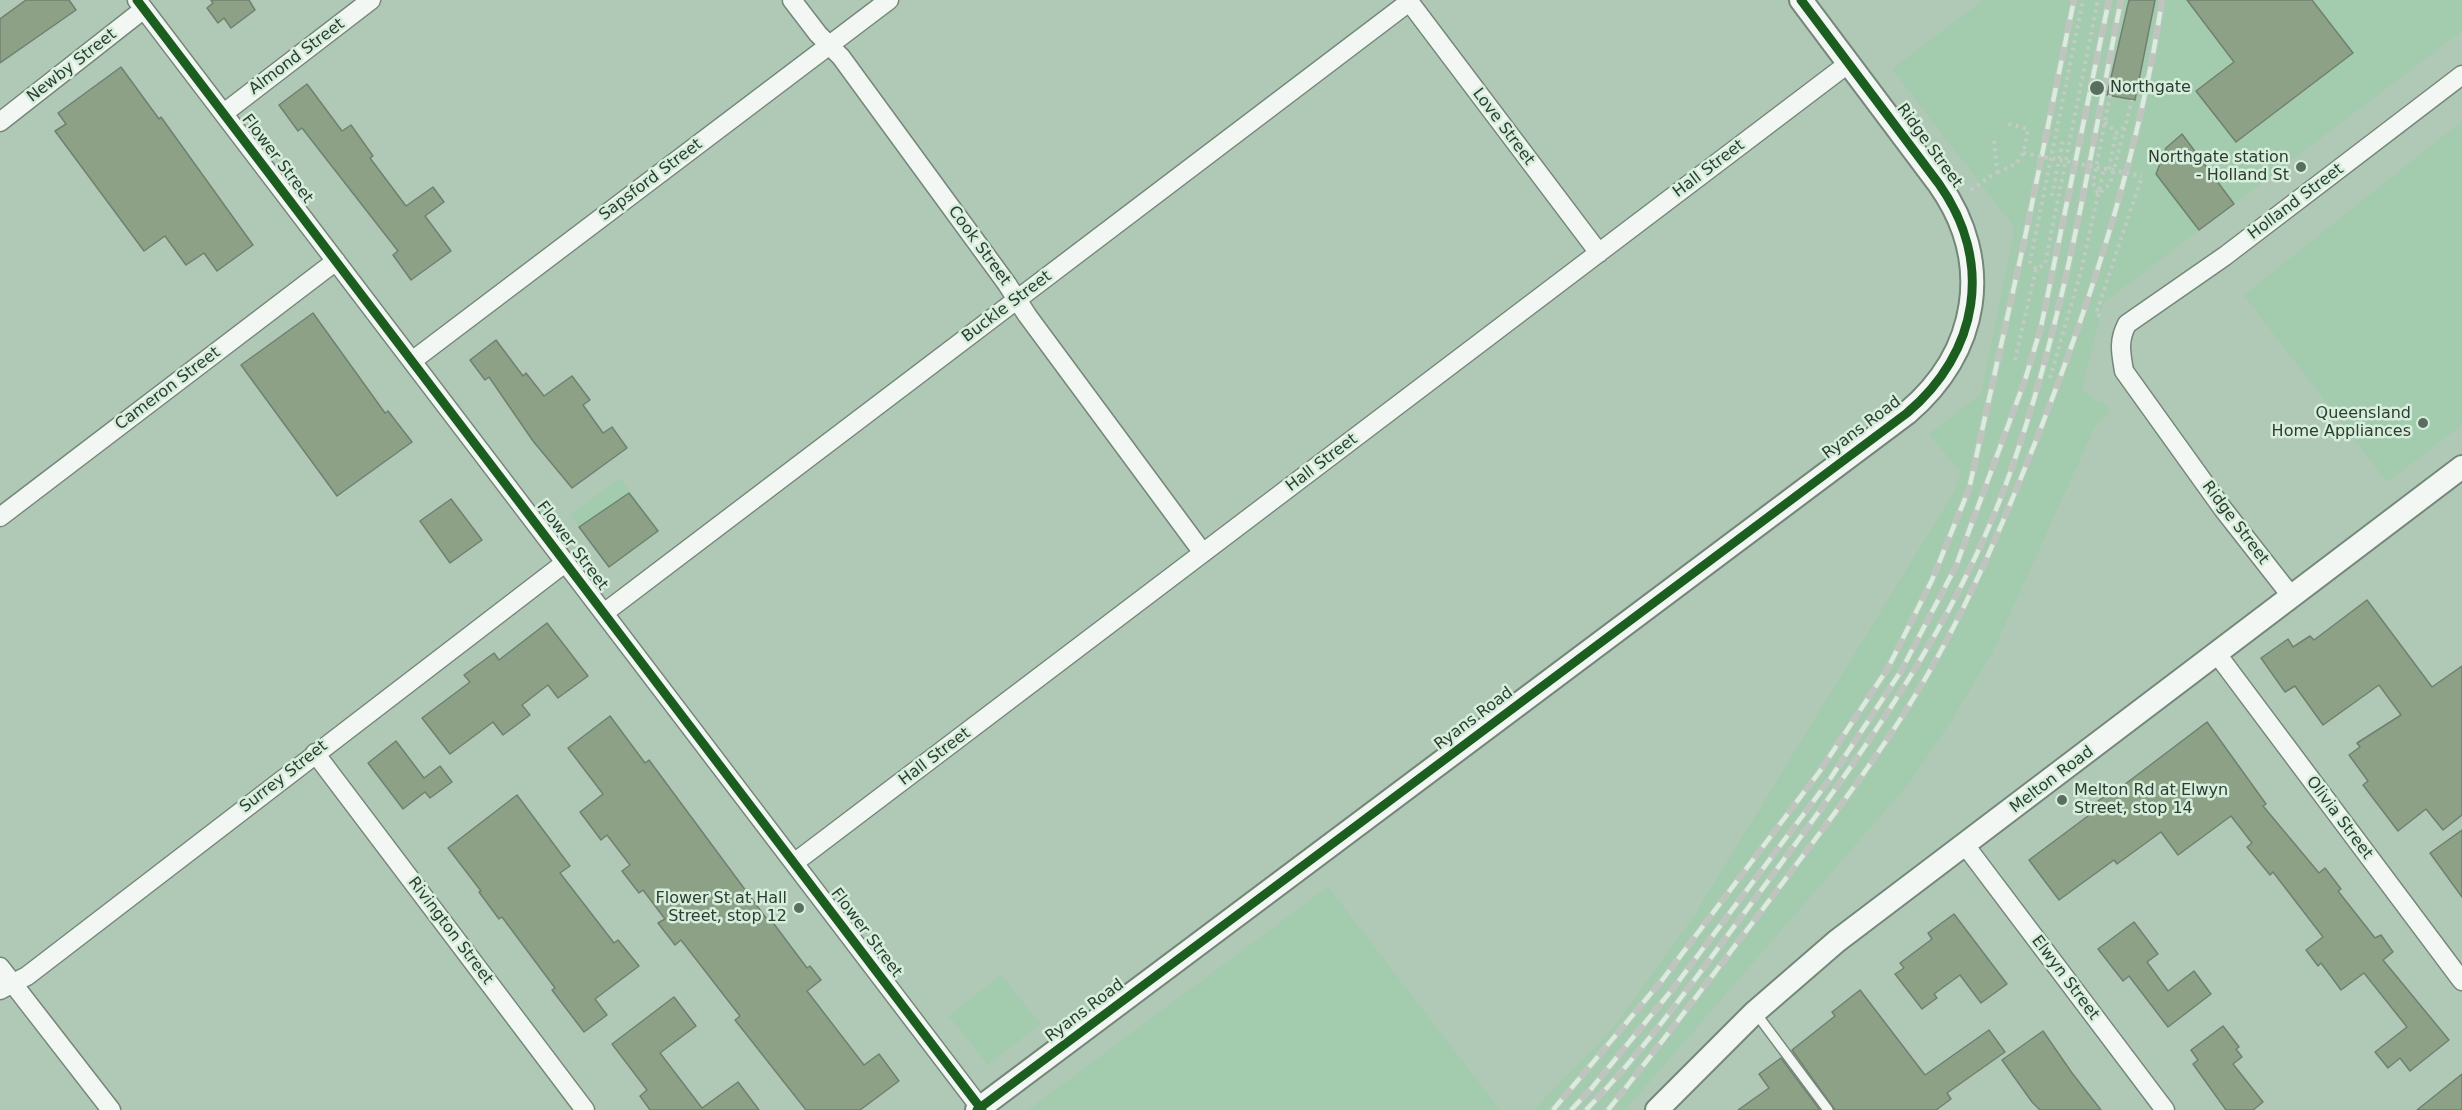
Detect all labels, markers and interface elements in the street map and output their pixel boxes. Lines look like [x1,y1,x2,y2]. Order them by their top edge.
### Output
street label: Almond Street [245,15,349,99]
street label: Newby Street [23,25,121,107]
place label: Northgate [2110,78,2191,98]
marker: Northgate [2088,79,2106,97]
street label: Love Street [1468,85,1538,169]
street label: Ridge Street [1892,100,1966,192]
street label: Flower Street [237,111,317,207]
street label: Sapsford Street [596,135,706,225]
street label: Hall Street [1670,136,1748,202]
place label: Northgate station - Holland St [2148,148,2289,186]
street label: Holland Street [2244,160,2348,244]
marker: Northgate station - Holland St [2294,160,2308,174]
street label: Cook Street [944,202,1014,290]
street label: Buckle Street [958,267,1056,347]
street label: Cameron Street [112,343,224,435]
street label: Ryans Road [1819,392,1905,464]
place label: Queensland Home Appliances [2272,404,2411,442]
marker: Queensland Home Appliances [2416,416,2430,430]
street label: Hall Street [1283,430,1361,496]
street label: Ridge Street [2197,478,2273,568]
street label: Flower Street [532,498,612,594]
street label: Ryans Road [1431,683,1517,755]
street label: Hall Street [896,724,974,790]
street label: Surrey Street [236,737,332,817]
street label: Melton Road [2006,742,2098,818]
street label: Olivia Street [2302,773,2376,863]
place label: Melton Rd at Elwyn Street, stop 14 [2074,781,2228,819]
marker: Melton Rd at Elwyn Street, stop 14 [2055,793,2069,807]
street label: Rivington Street [403,873,497,989]
street label: Flower Street [826,885,906,981]
place label: Flower St at Hall Street, stop 12 [656,889,787,927]
marker: Flower St at Hall Street, stop 12 [792,901,806,915]
street label: Elwyn Street [2027,932,2103,1024]
street label: Ryans Road [1042,975,1128,1047]

